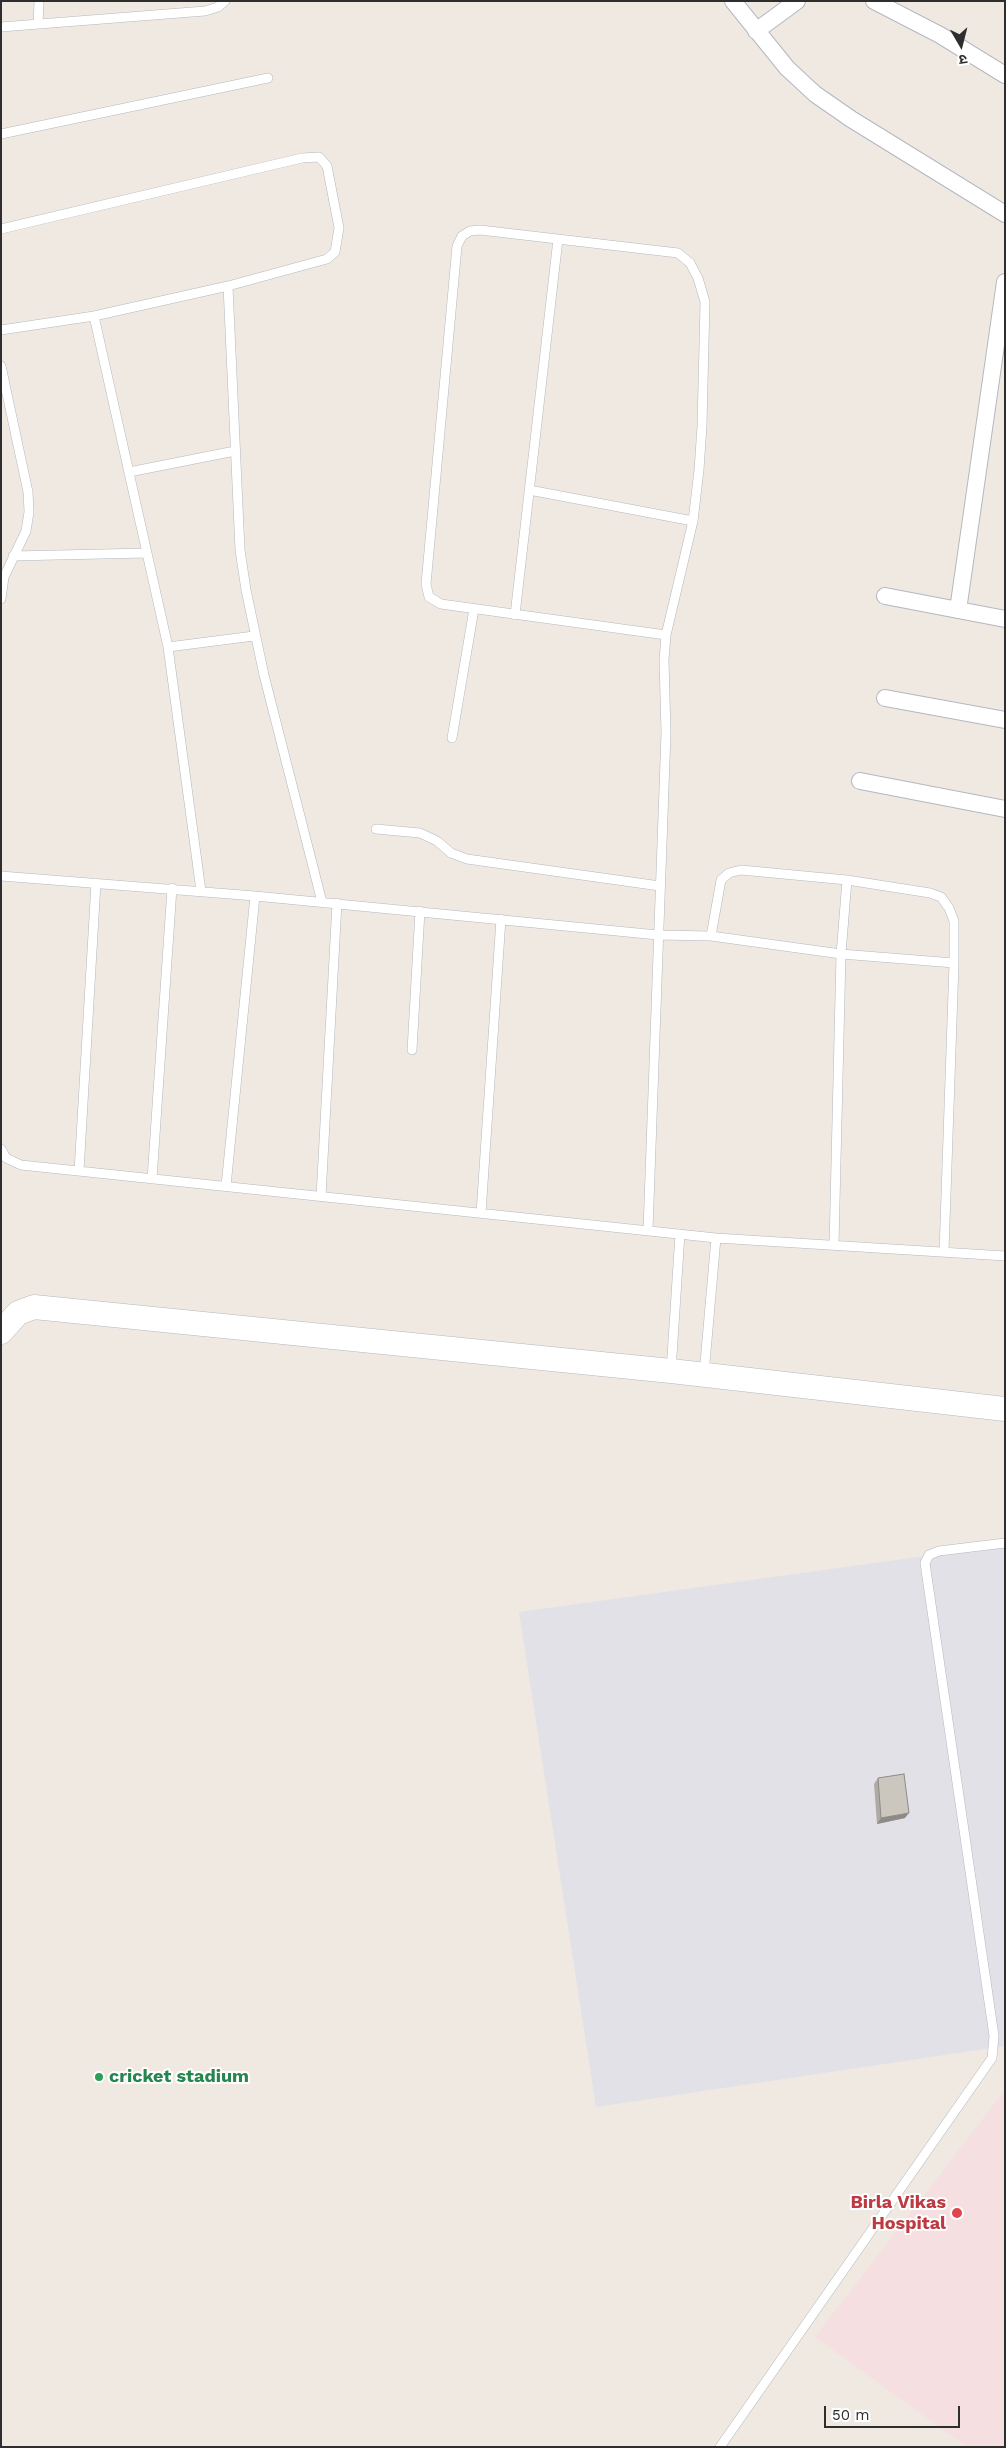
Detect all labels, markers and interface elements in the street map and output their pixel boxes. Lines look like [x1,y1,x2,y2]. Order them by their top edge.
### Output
north arrow [936,20,986,70]
text: उ [958,51,968,68]
place label: cricket stadium [109,2066,249,2088]
marker: cricket stadium [93,2071,105,2083]
place label: Birla Vikas Hospital [850,2192,946,2234]
marker: Birla Vikas Hospital [950,2206,964,2220]
scale bar [826,2396,962,2428]
text: 50 m [832,2406,869,2424]

